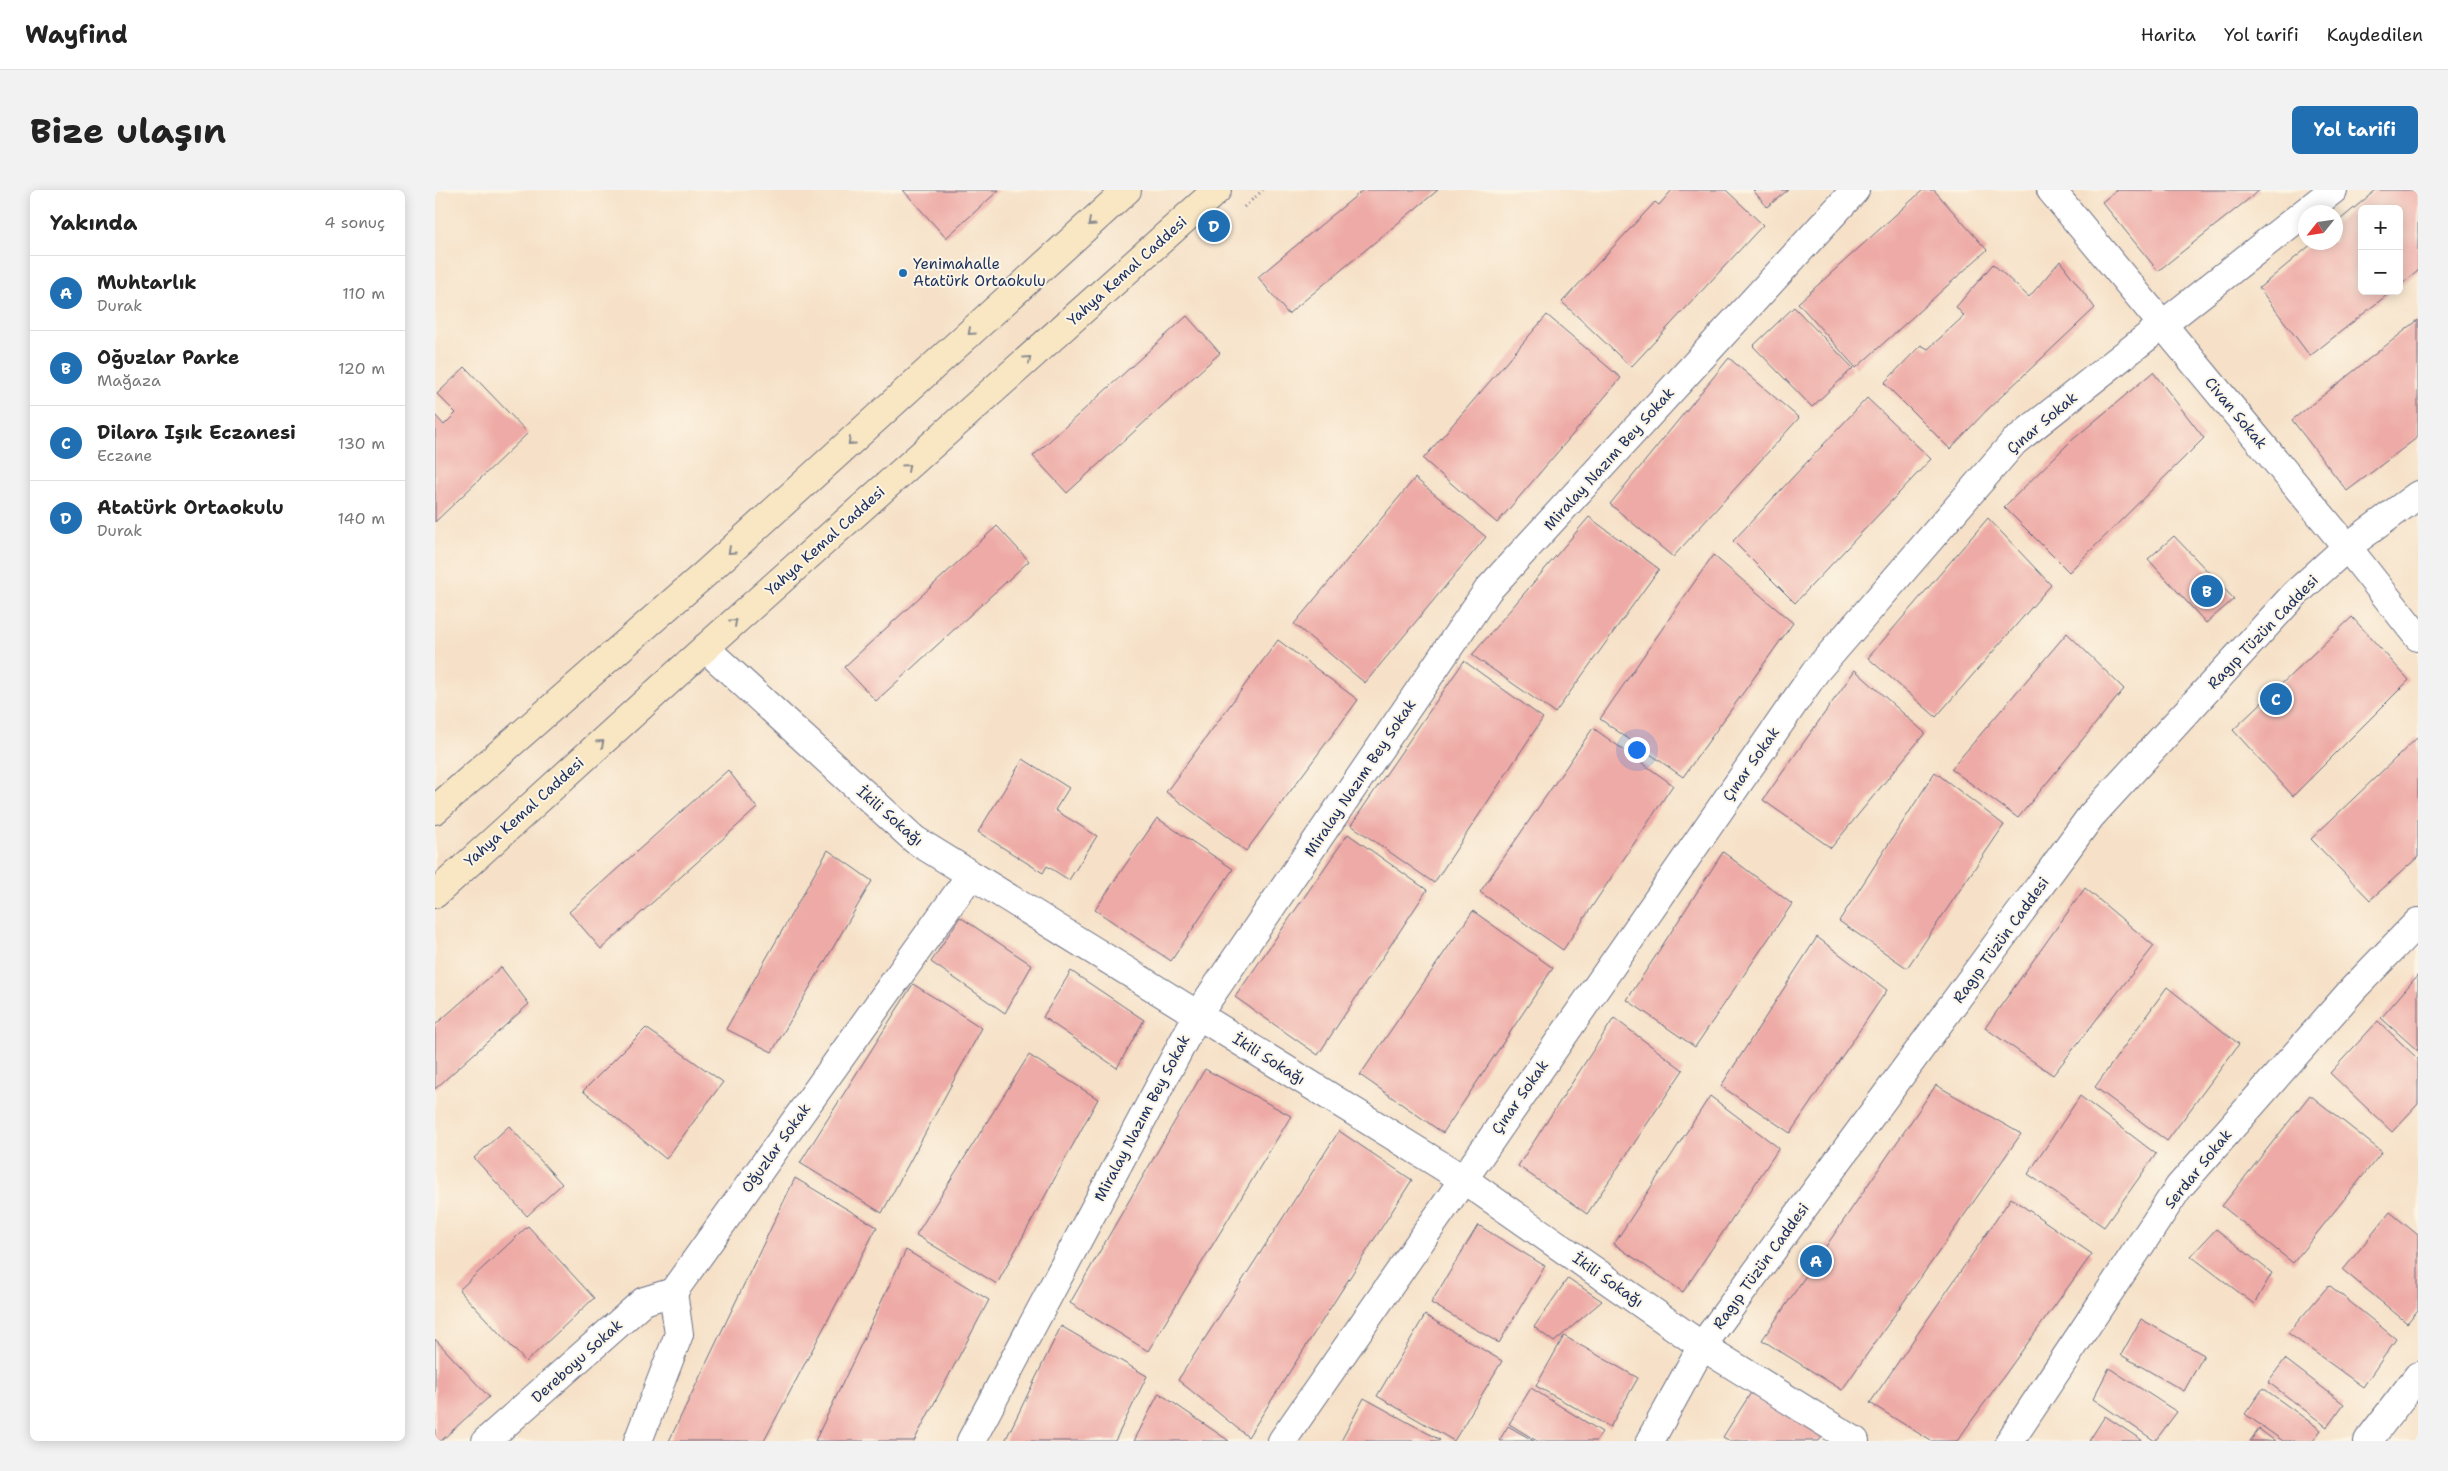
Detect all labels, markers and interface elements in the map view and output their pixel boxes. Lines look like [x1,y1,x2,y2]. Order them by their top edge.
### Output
text: Wayfind [25,19,128,51]
text: Harita [2141,23,2196,47]
text: Yol tarifi [2224,23,2299,47]
text: Kaydedilen [2327,23,2423,47]
button: Yol tarifi [2292,106,2418,154]
text: Bize ulaşın [30,107,226,154]
north arrow [2298,205,2343,250]
map controls [2358,205,2403,295]
button: + [2358,205,2403,250]
pin: D [1198,207,1230,245]
text: Yakında [50,209,137,237]
text: 4 sonuç [324,212,385,233]
street label: Yahya Kemal Caddesi [1063,212,1191,330]
one-way arrow [1088,217,1097,226]
button: − [2358,250,2403,295]
place label: Yenimahalle Atatürk Ortaokulu [913,254,1046,291]
marker: Yenimahalle Atatürk Ortaokulu [897,267,909,279]
text: Muhtarlık [97,270,197,295]
text: A [60,283,72,304]
text: 110 m [342,283,385,304]
text: Durak [97,295,142,316]
one-way arrow [968,326,977,335]
text: Oğuzlar Parke [97,345,239,370]
one-way arrow [1023,356,1032,365]
text: B [61,358,71,379]
text: 120 m [338,358,385,379]
text: Mağaza [97,370,161,391]
street label: Civan Sokak [2200,373,2272,453]
street label: Miralay Nazım Bey Sokak [1539,383,1679,535]
street label: Çınar Sokak [2002,388,2082,458]
text: Dilara Işık Eczanesi [97,420,296,445]
text: C [61,433,71,454]
text: 130 m [338,433,385,454]
one-way arrow [847,436,856,445]
text: Eczane [97,445,152,466]
one-way arrow [902,464,911,473]
street label: Yahya Kemal Caddesi [761,482,889,600]
text: Atatürk Ortaokulu [97,495,284,520]
text: D [60,508,72,529]
text: 140 m [338,508,385,529]
text: Durak [97,520,142,541]
one-way arrow [727,545,736,554]
street label: Ragıp Tüzün Caddesi [2203,571,2323,693]
pin: B [2191,572,2223,610]
one-way arrow [728,619,737,628]
pin: C [2260,680,2292,718]
street label: Miralay Nazım Bey Sokak [1300,695,1420,861]
street label: Çınar Sokak [1718,723,1784,805]
your location [1624,737,1650,763]
one-way arrow [595,740,604,749]
street label: Yahya Kemal Caddesi [460,753,588,871]
street label: İkili Sokağı [853,782,927,850]
street label: Ragıp Tüzün Caddesi [1948,873,2054,1007]
street label: İkili Sokağı [1229,1029,1309,1089]
street label: Miralay Nazım Bey Sokak [1089,1031,1195,1205]
street label: Çınar Sokak [1487,1056,1553,1138]
street label: Oğuzlar Sokak [737,1099,815,1197]
street label: Serdar Sokak [2160,1125,2236,1213]
street label: Ragıp Tüzün Caddesi [1708,1199,1814,1333]
pin: A [1800,1242,1832,1280]
street label: İkili Sokağı [1569,1248,1647,1312]
street label: Dereboyu Sokak [527,1315,627,1407]

